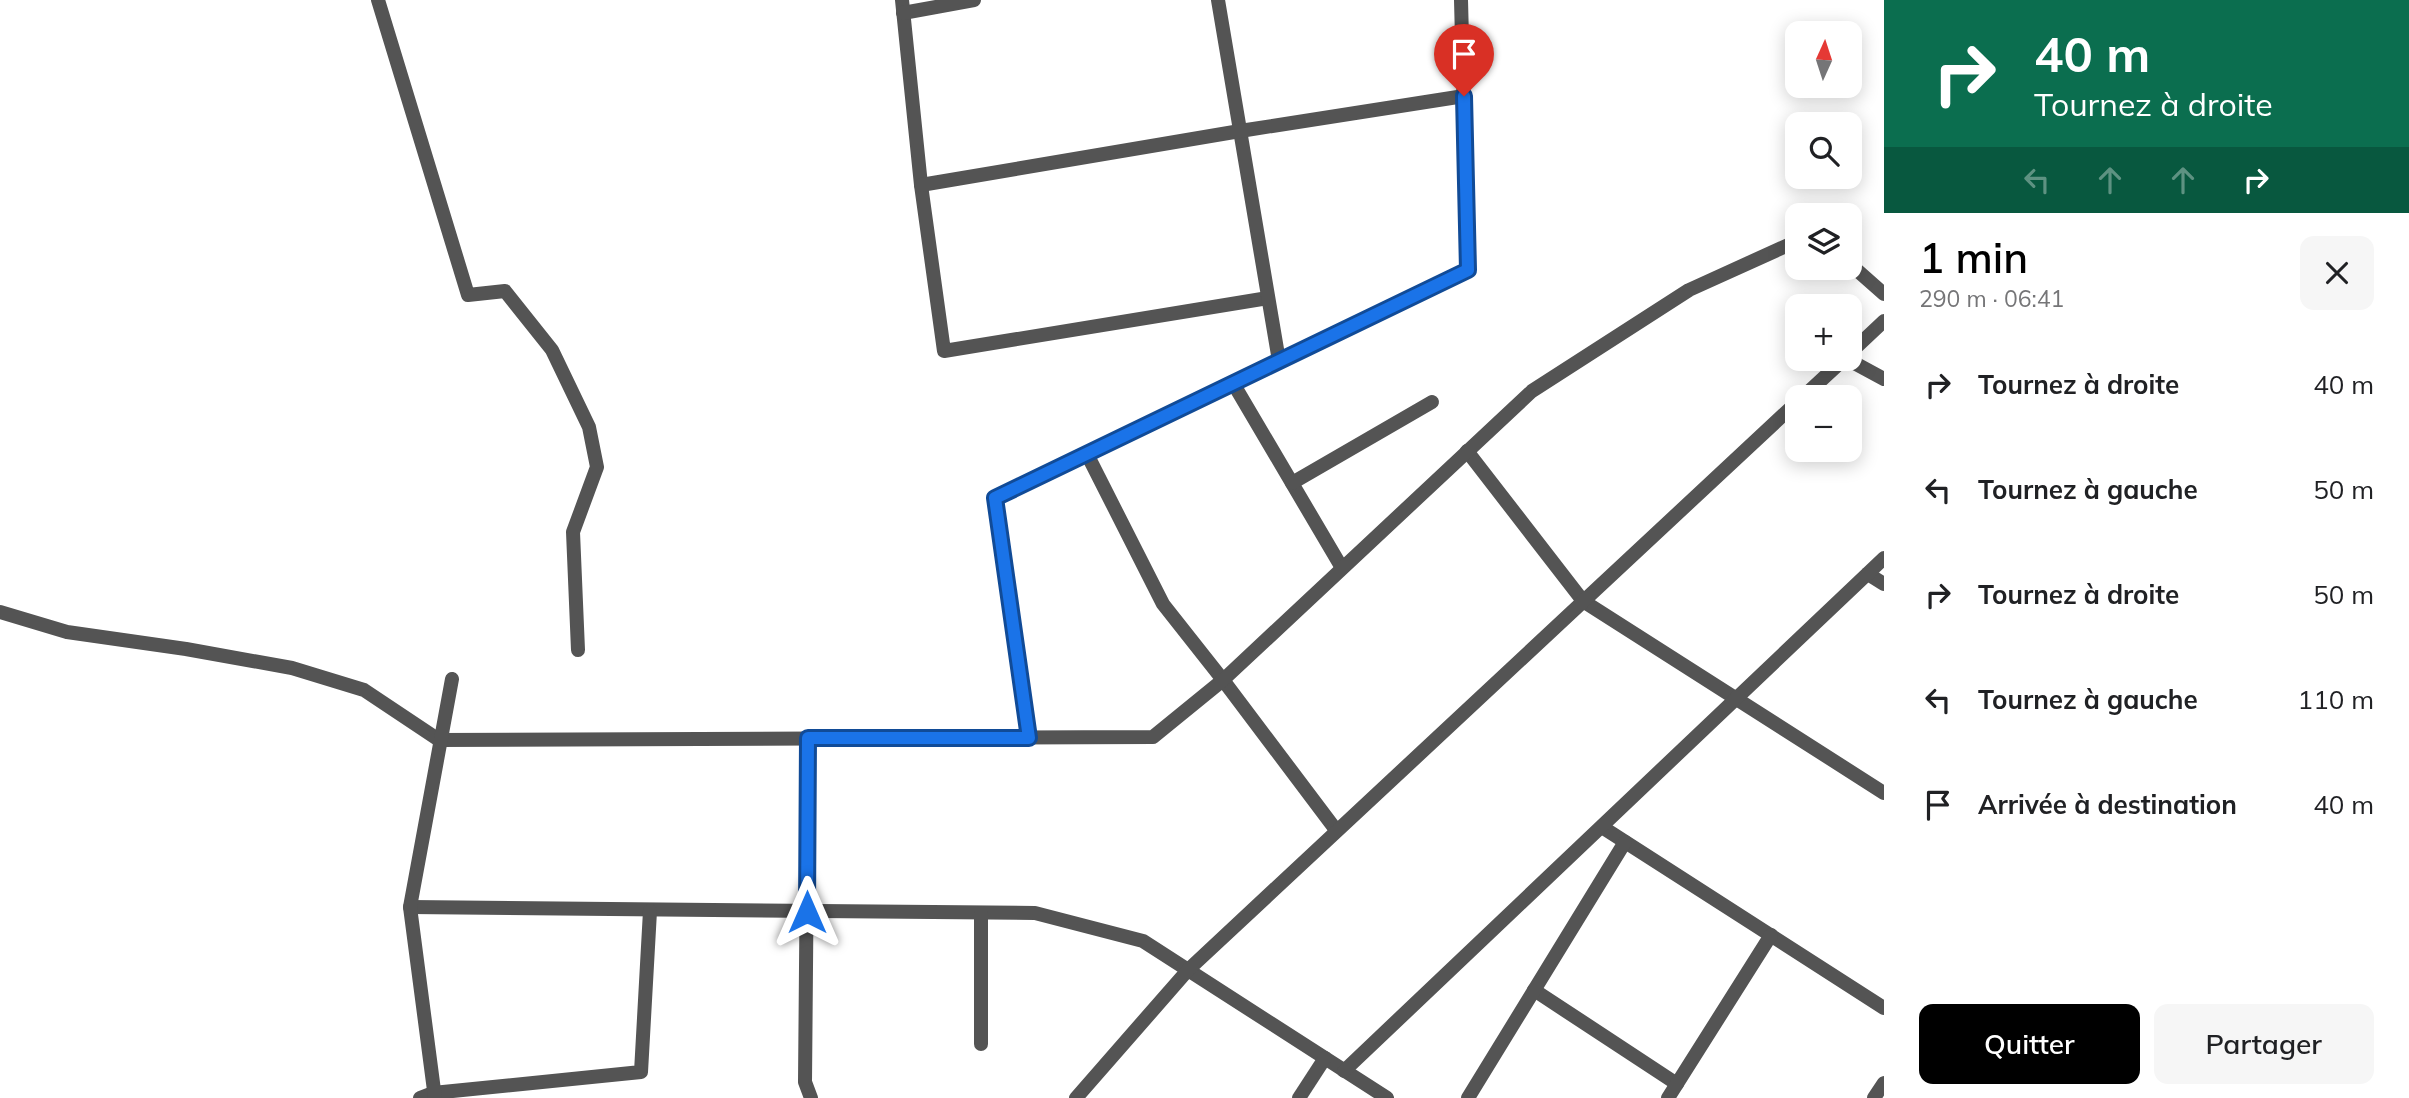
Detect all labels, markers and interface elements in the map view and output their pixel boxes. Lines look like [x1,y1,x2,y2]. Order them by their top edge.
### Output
north arrow [1785,21,1862,98]
map controls [1785,21,1862,462]
text: 40 m [2034,23,2150,84]
pin [1434,24,1494,96]
icon: right [1919,28,2010,119]
icon: arrive [1445,35,1483,73]
text: Tournez à droite [2034,84,2273,124]
button: search [1785,112,1862,189]
icon: left [2018,161,2056,199]
icon: ahead [2091,161,2129,199]
icon: ahead [2164,161,2202,199]
icon: right [2237,161,2275,199]
button: layers [1785,203,1862,280]
text: 1 min [1919,231,2028,284]
button: close [2300,236,2374,310]
text: 290 m · 06:41 [1919,284,2064,313]
button: + [1785,294,1862,371]
icon: right [1919,366,1957,404]
text: Tournez à droite [1978,368,2179,401]
text: 40 m [2313,368,2374,401]
button: − [1785,385,1862,462]
icon: left [1919,471,1957,509]
text: Tournez à gauche [1978,473,2198,506]
text: 50 m [2313,473,2374,506]
icon: right [1919,576,1957,614]
text: Tournez à droite [1978,578,2179,611]
text: 50 m [2313,578,2374,611]
icon: left [1919,681,1957,719]
text: Tournez à gauche [1978,683,2198,716]
text: 110 m [2298,683,2374,716]
icon: arrive [1919,786,1957,824]
text: Arrivée à destination [1978,788,2237,821]
text: 40 m [2313,788,2374,821]
position arrow [770,875,844,949]
button: Quitter [1919,1004,2140,1084]
button: Partager [2154,1004,2374,1084]

